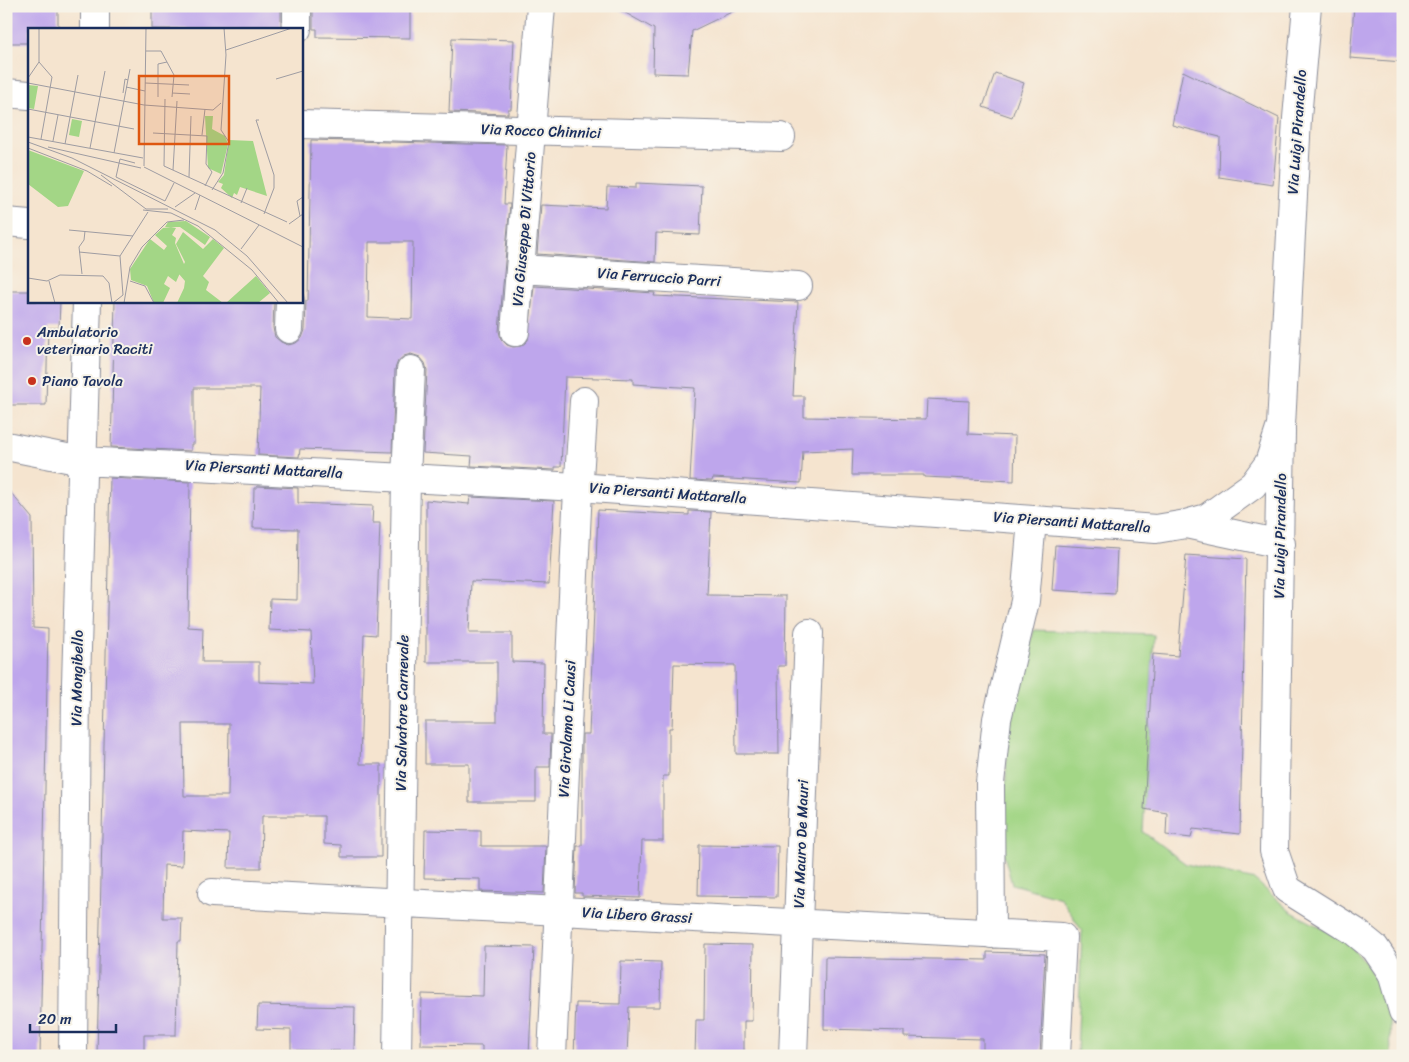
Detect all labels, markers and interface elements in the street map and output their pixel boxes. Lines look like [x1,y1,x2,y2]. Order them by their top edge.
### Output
inset map [28,28,302,302]
street label: Via Luigi Pirandello [1280,68,1314,195]
street label: Via Rocco Chinnici [480,116,602,146]
street label: Via Giuseppe Di Vittorio [504,150,544,308]
street label: Via Ferruccio Parri [596,260,722,294]
place label: Ambulatorio veterinario Raciti [36,319,153,362]
marker: Ambulatorio veterinario Raciti [21,335,33,347]
place label: Piano Tavola [42,368,123,394]
marker: Piano Tavola [26,375,38,387]
street label: Via Piersanti Mattarella [185,452,344,486]
street label: Via Luigi Pirandello [1266,473,1294,599]
street label: Via Piersanti Mattarella [588,475,748,511]
street label: Via Piersanti Mattarella [992,504,1152,540]
street label: Via Mongibello [63,629,91,726]
street label: Via Salvatore Carnevale [388,634,416,791]
street label: Via Girolamo Li Causi [550,659,584,798]
street label: Via Mauro De Mauri [786,778,816,909]
street label: Via Libero Grassi [581,899,694,931]
scale bar [30,1002,116,1034]
text: 20 m [38,1006,72,1032]

